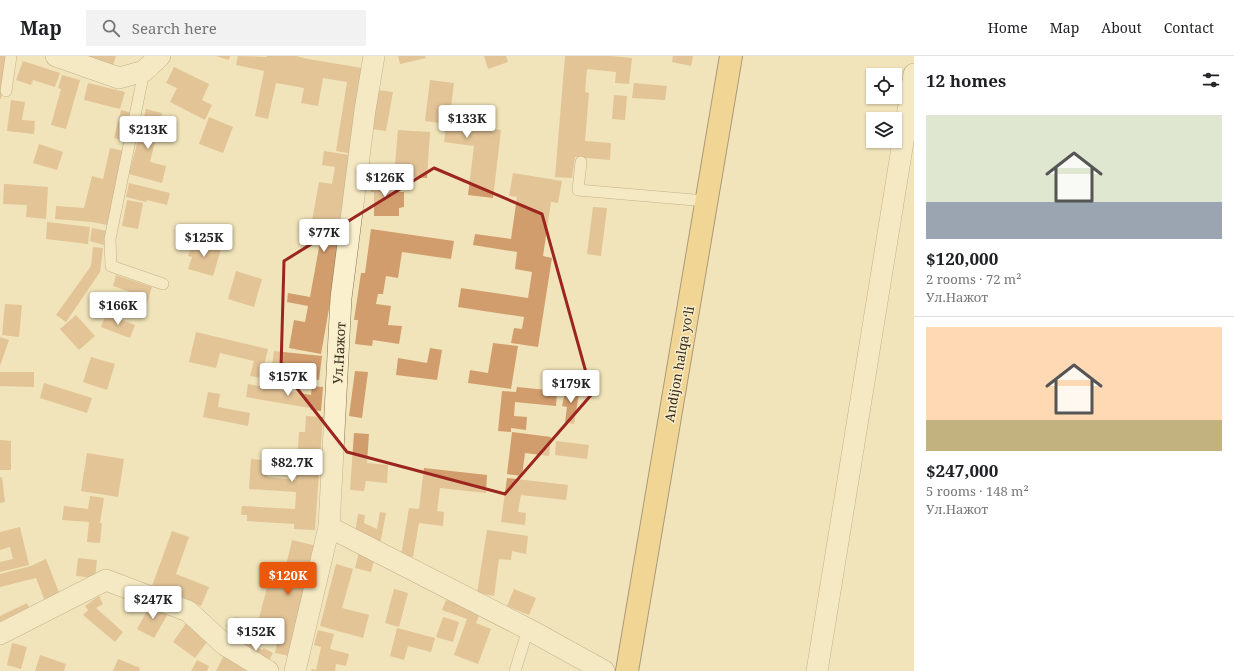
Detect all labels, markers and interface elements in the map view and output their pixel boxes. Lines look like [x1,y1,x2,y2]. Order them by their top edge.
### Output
search box [86,10,366,46]
text: Map [20,15,62,41]
icon: search [100,17,122,39]
text: Search here [132,18,217,38]
text: Home [988,18,1028,37]
text: Map [1050,18,1079,37]
text: About [1101,18,1142,37]
text: Contact [1164,18,1214,37]
map controls [866,68,902,148]
button: locate [866,68,902,104]
text: 12 homes [926,69,1006,92]
icon: filters [1200,69,1222,91]
pin: $133K [439,105,495,139]
text: $133K [448,109,486,127]
button: layers [866,112,902,148]
pin: $213K [120,116,176,150]
text: $213K [129,120,167,138]
icon: home [1038,141,1110,213]
pin: $126K [357,164,413,198]
text: $126K [366,168,404,186]
pin: $77K [300,219,348,253]
text: $77K [308,223,340,241]
pin: $125K [176,224,232,258]
text: $125K [185,228,223,246]
text: $120,000 [926,247,998,270]
text: 2 rooms · 72 m² [926,270,1021,288]
text: Ул.Нажот [926,288,988,306]
pin: $166K [90,292,146,326]
text: $166K [99,296,137,314]
street label: Andijon halqa yo‘li [660,305,698,423]
street label: Ул.Нажот [328,321,350,385]
icon: home [1038,353,1110,425]
pin: $157K [260,363,316,397]
text: $157K [269,367,307,385]
pin: $179K [543,370,599,404]
text: $179K [552,374,590,392]
pin: $82.7K [259,449,325,483]
text: $82.7K [271,453,313,471]
text: $247,000 [926,459,998,482]
text: 5 rooms · 148 m² [926,482,1029,500]
text: Ул.Нажот [926,500,988,518]
pin: $120K [260,562,316,596]
text: $120K [269,566,307,584]
pin: $247K [125,586,181,620]
text: $247K [134,590,172,608]
pin: $152K [228,618,284,652]
text: $152K [237,622,275,640]

